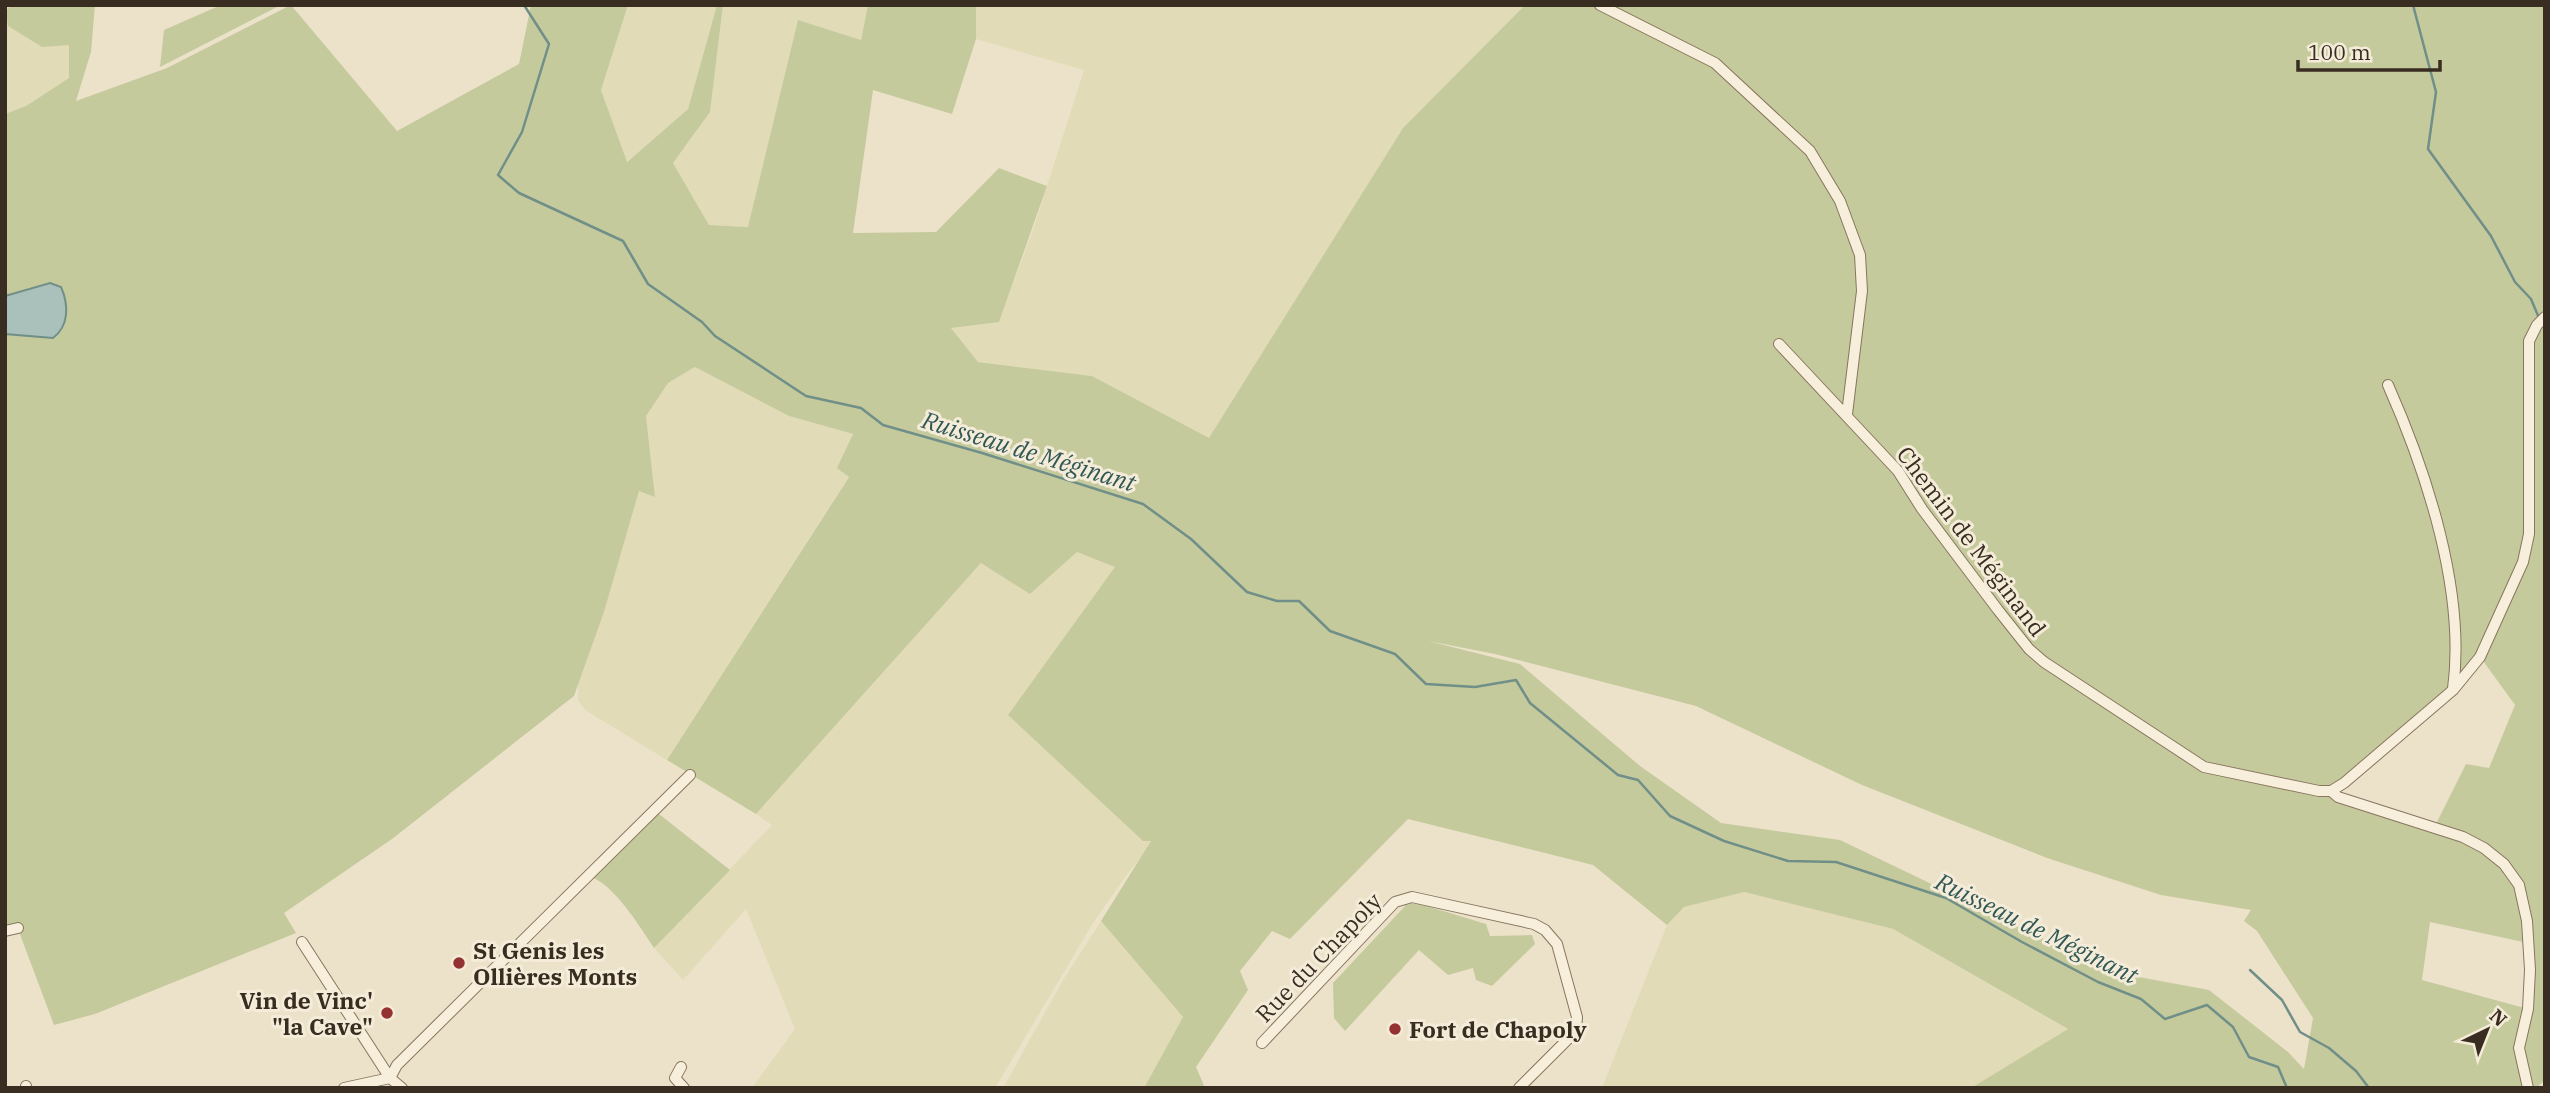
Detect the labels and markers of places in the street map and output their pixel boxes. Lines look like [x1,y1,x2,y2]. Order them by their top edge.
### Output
place label: St Genis les Ollières Monts [473,935,637,991]
marker: St Genis les Ollières Monts [451,955,467,971]
place label: Vin de Vinc' "la Cave" [239,985,373,1041]
marker: Vin de Vinc' "la Cave" [379,1005,395,1021]
place label: Fort de Chapoly [1409,1014,1587,1044]
marker: Fort de Chapoly [1387,1021,1403,1037]

